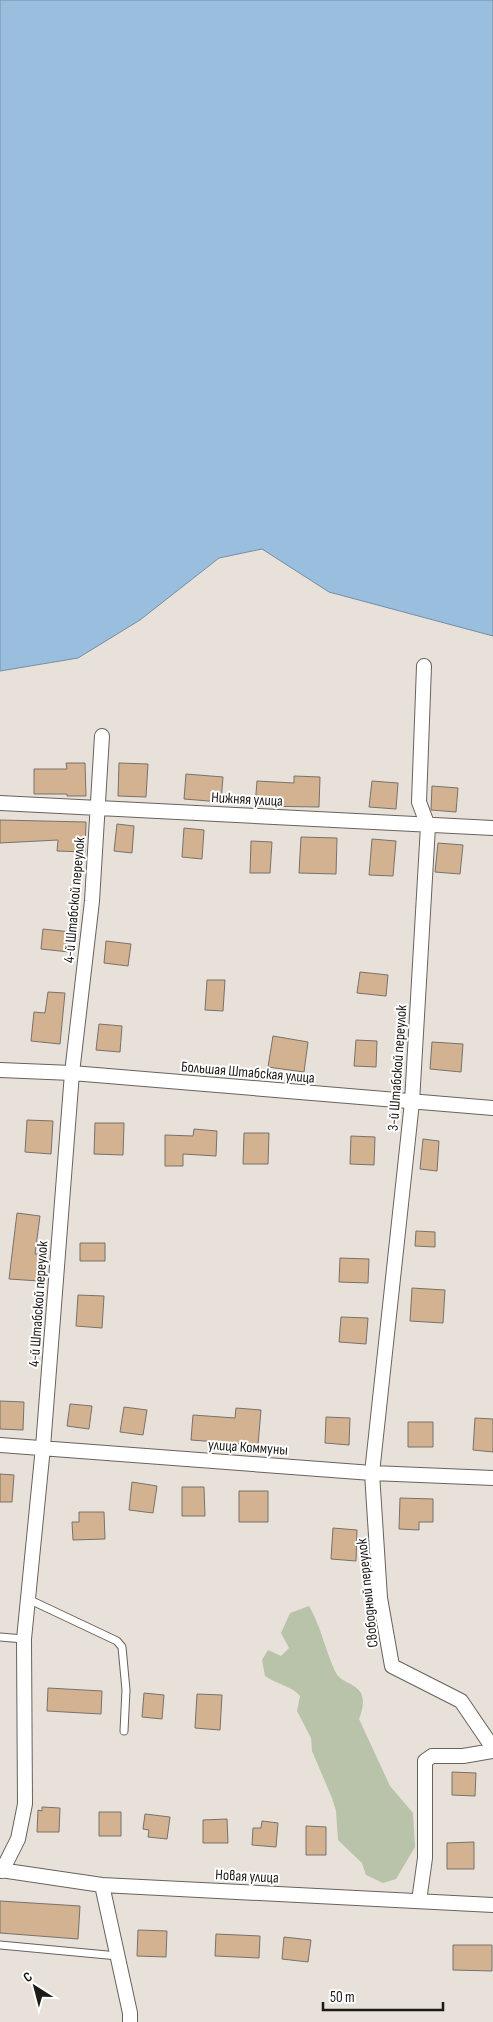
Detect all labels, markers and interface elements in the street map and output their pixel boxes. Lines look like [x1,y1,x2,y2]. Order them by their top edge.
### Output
street label: Нижняя улица [211,788,283,811]
street label: 4-й Штабской переулок [60,836,89,964]
street label: 3-й Штабской переулок [384,1004,411,1132]
street label: Большая Штабская улица [180,1057,316,1088]
street label: 4-й Штабской переулок [25,1240,52,1368]
street label: улица Коммуны [208,1435,288,1460]
street label: Свободный переулок [352,1537,383,1648]
street label: Новая улица [215,1865,279,1888]
north arrow [10,1962,60,2012]
text: С [20,1968,36,1986]
scale bar [323,1980,443,2012]
text: 50 m [330,1988,355,2007]

